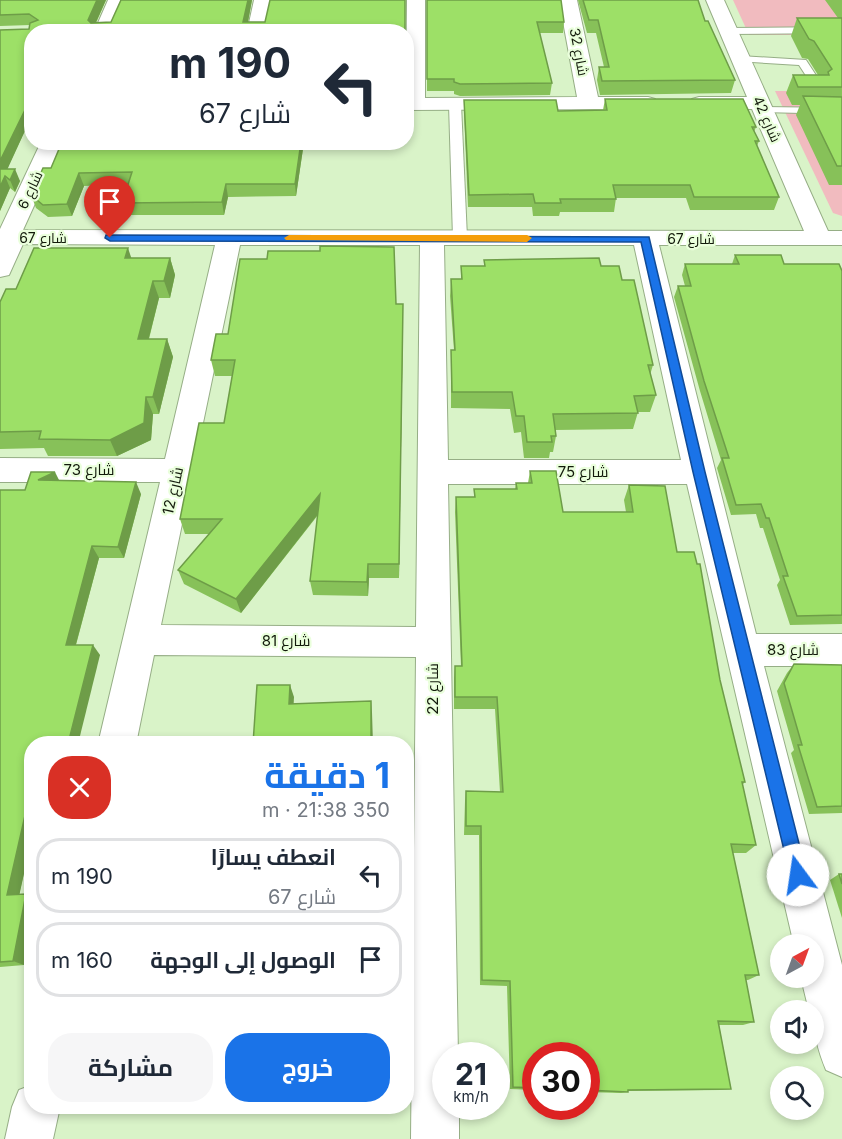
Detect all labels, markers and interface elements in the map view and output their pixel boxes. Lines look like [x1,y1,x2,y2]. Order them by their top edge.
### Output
street label: شارع 32 [566,27,592,77]
text: 190 m [169,37,291,88]
icon: left [312,48,390,126]
street label: شارع 42 [749,93,785,145]
text: شارع 67 [199,97,291,130]
street label: شارع 6 [13,168,47,212]
pin [84,176,135,238]
icon: arrive [93,185,126,218]
street label: شارع 67 [19,229,67,247]
street label: شارع 67 [667,230,715,248]
street label: شارع 73 [64,460,114,481]
street label: شارع 75 [558,462,608,483]
street label: شارع 12 [158,465,189,517]
street label: شارع 81 [262,631,310,652]
street label: شارع 83 [767,640,819,661]
street label: شارع 22 [423,663,444,715]
text: 1 دقيقة [264,753,390,797]
button: close [48,756,111,819]
text: 350 m · 21:38 [262,798,390,822]
position arrow [766,843,830,907]
text: انعطف يسارًا [211,844,336,870]
icon: left [354,859,387,892]
text: 190 m [51,863,113,889]
text: شارع 67 [268,885,336,909]
north arrow [770,934,824,988]
map controls [770,934,824,1120]
icon: arrive [354,943,387,976]
text: 160 m [51,947,113,973]
text: الوصول إلى الوجهة [150,947,336,973]
button: sound [770,1000,824,1054]
button: مشاركة [48,1033,213,1102]
button: خروج [225,1033,390,1102]
speed limit sign: 30 [522,1042,600,1120]
text: 21 [455,1056,487,1092]
button: search [770,1066,824,1120]
text: km/h [453,1087,489,1106]

